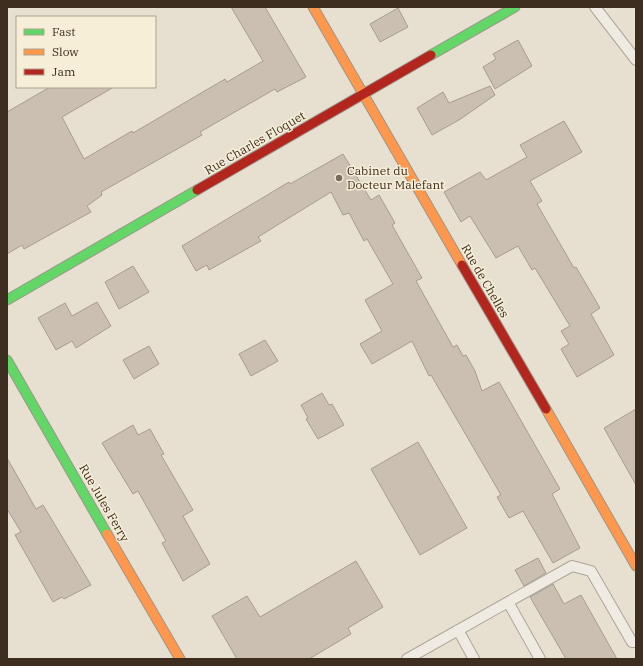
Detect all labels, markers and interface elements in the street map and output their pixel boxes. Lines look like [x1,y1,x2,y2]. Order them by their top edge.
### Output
legend [16,16,156,88]
text: Fast [52,24,76,39]
text: Slow [52,44,79,59]
text: Jam [52,64,76,79]
street label: Rue Charles Floquet [202,108,308,177]
place label: Cabinet du Docteur Malefant [347,163,444,192]
marker: Cabinet du Docteur Malefant [334,173,344,183]
street label: Rue de Chelles [458,241,513,320]
street label: Rue Jules Ferry [76,461,133,545]

